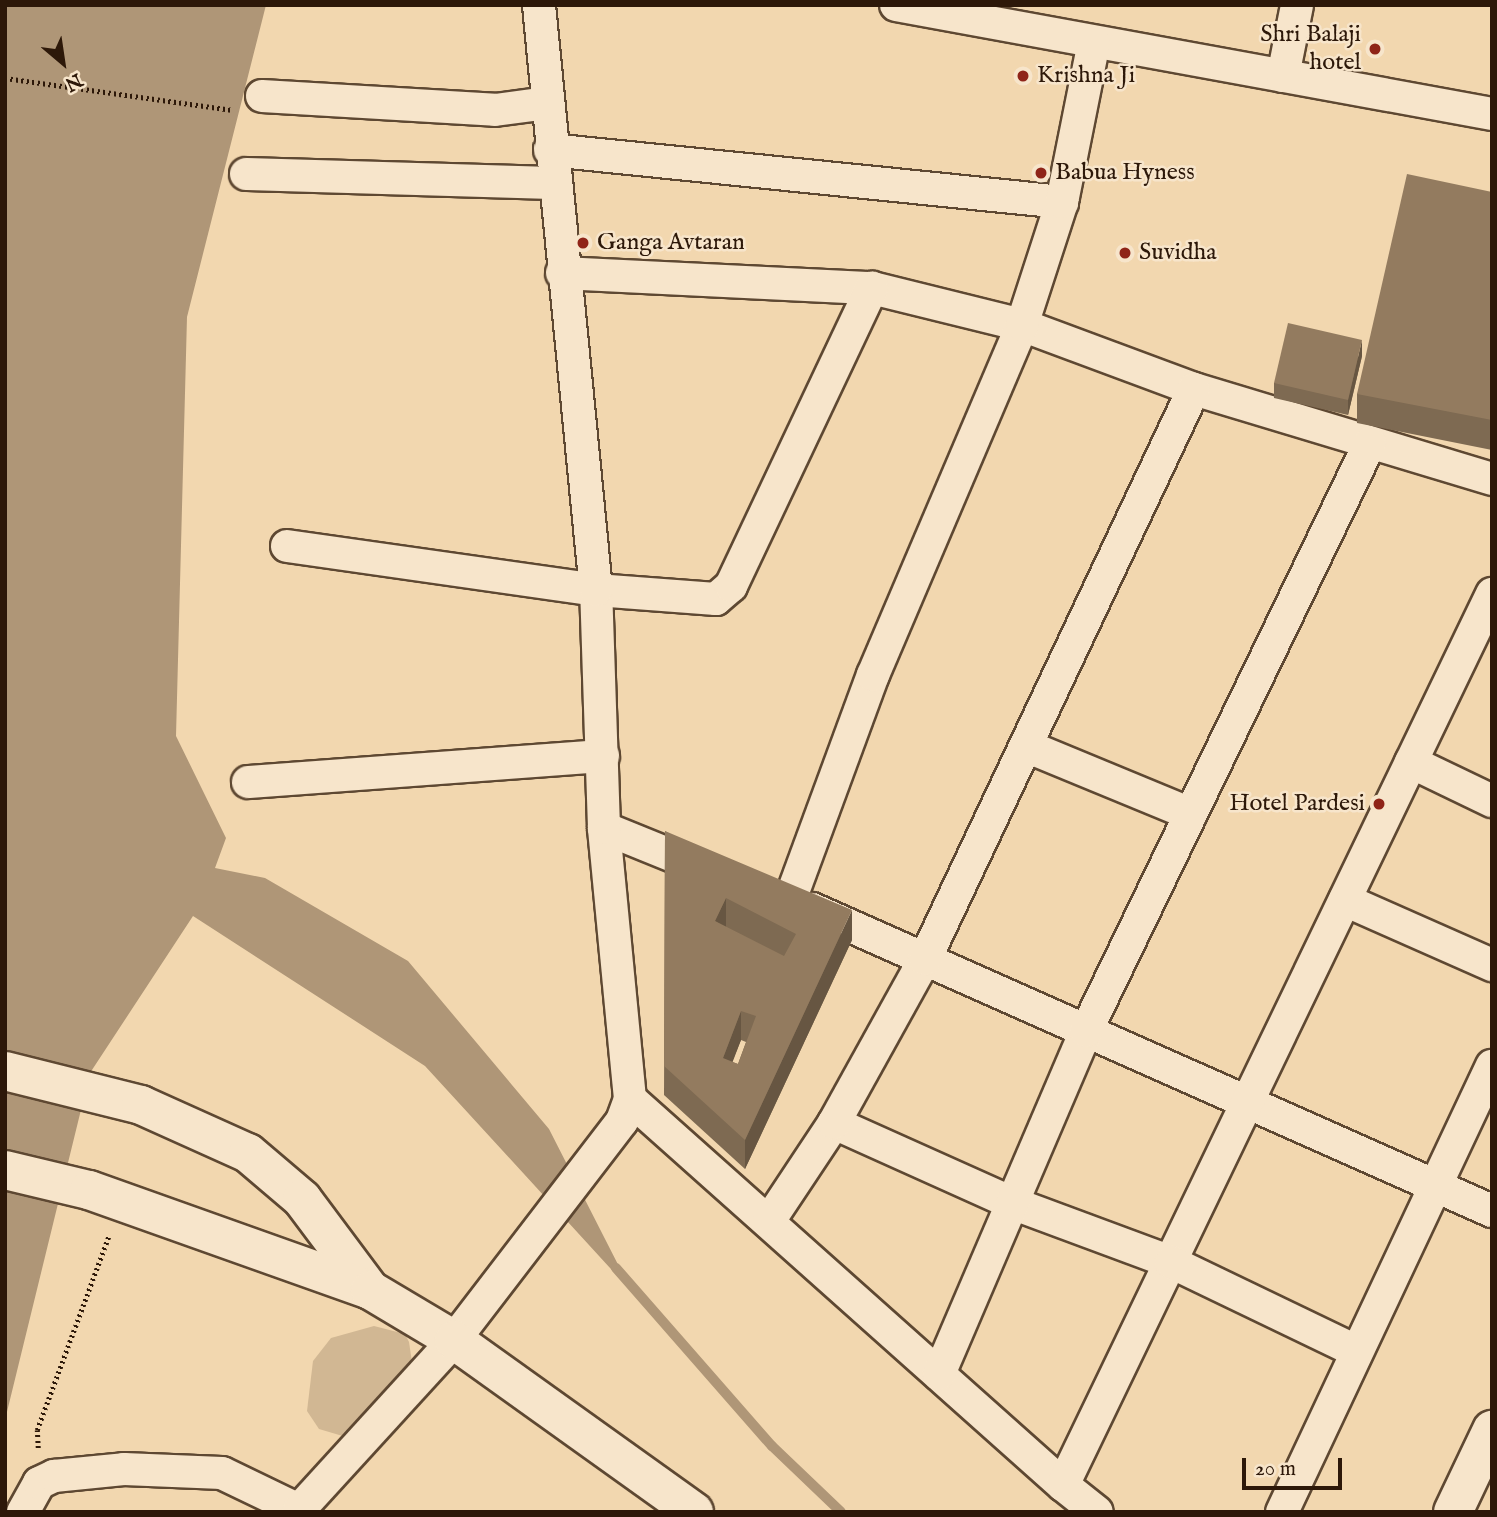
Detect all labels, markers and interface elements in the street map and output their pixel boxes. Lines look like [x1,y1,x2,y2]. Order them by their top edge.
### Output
place label: Shri Balaji hotel [1260,21,1361,77]
north arrow [28,28,98,98]
marker: Shri Balaji hotel [1367,41,1383,57]
place label: Krishna Ji [1037,62,1135,90]
text: N [60,67,86,96]
marker: Krishna Ji [1015,68,1031,84]
place label: Babua Hyness [1055,159,1195,187]
marker: Babua Hyness [1033,165,1049,181]
place label: Ganga Avtaran [597,229,745,257]
marker: Ganga Avtaran [575,235,591,251]
place label: Suvidha [1139,239,1217,267]
marker: Suvidha [1117,245,1133,261]
place label: Hotel Pardesi [1229,790,1365,818]
marker: Hotel Pardesi [1371,796,1387,812]
scale bar [1245,1444,1345,1488]
text: 20 m [1255,1456,1296,1483]

